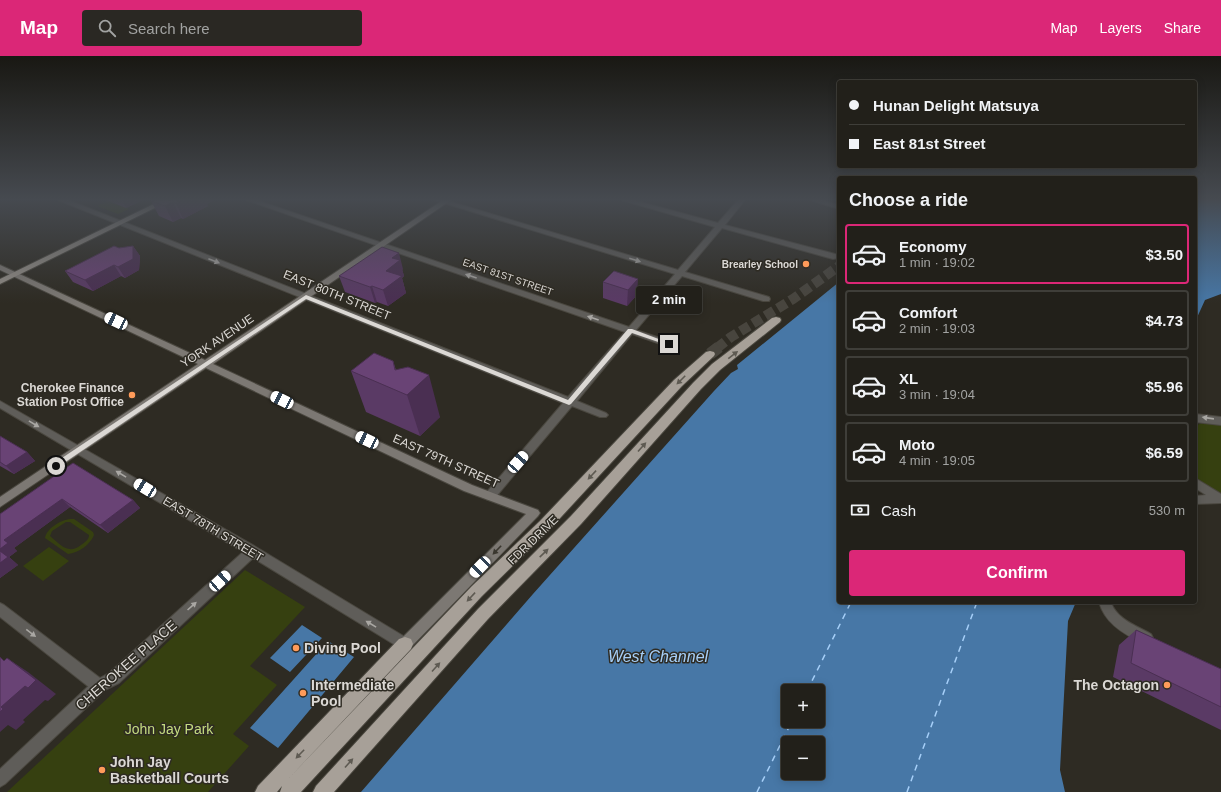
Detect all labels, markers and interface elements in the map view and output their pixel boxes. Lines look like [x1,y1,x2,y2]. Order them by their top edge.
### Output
search box [82,10,362,46]
text: Map [20,17,58,38]
icon: search [96,17,118,39]
text: Search here [128,20,210,37]
text: Map [1050,20,1078,36]
text: Layers [1100,20,1142,36]
text: Share [1164,20,1201,36]
text: Hunan Delight Matsuya [873,97,1039,114]
text: East 81st Street [873,135,986,152]
text: Choose a ride [849,190,968,210]
icon: car [851,236,887,272]
text: Economy [899,238,967,255]
text: $3.50 [1145,246,1183,263]
text: 1 min · 19:02 [899,255,975,270]
street label: EAST 81ST STREET [461,256,555,298]
one-way arrow [629,257,641,263]
one-way arrow [209,258,221,264]
place label: Brearley School [722,259,798,270]
marker: Brearley School [801,259,811,269]
street label: EAST 80TH STREET [281,267,393,323]
one-way arrow [464,273,476,279]
callout: 2 min [636,286,702,314]
text: 2 min [652,292,686,307]
icon: car [851,302,887,338]
text: Comfort [899,304,957,321]
car [103,310,129,332]
street label: YORK AVENUE [178,311,256,371]
text: $4.73 [1145,312,1183,329]
one-way arrow [587,315,599,321]
text: 2 min · 19:03 [899,321,975,336]
route end [660,335,678,353]
one-way arrow [727,350,738,359]
icon: car [851,368,887,404]
text: XL [899,370,918,387]
one-way arrow [676,375,686,385]
text: $5.96 [1145,378,1183,395]
place label: Cherokee Finance Station Post Office [17,381,124,409]
text: 3 min · 19:04 [899,387,975,402]
car [269,389,295,411]
marker: Cherokee Finance Station Post Office [127,390,137,400]
one-way arrow [1202,415,1214,421]
one-way arrow [28,421,40,428]
car [354,429,380,451]
street label: EAST 79TH STREET [391,431,502,491]
icon: car [851,434,887,470]
text: Moto [899,436,935,453]
one-way arrow [637,442,646,452]
text: $6.59 [1145,444,1183,461]
car [506,449,530,475]
text: 4 min · 19:05 [899,453,975,468]
route start [47,457,65,475]
one-way arrow [587,470,597,480]
one-way arrow [115,471,127,478]
car [132,477,158,499]
street label: EAST 78TH STREET [160,494,266,565]
icon: cash [849,499,871,521]
text: Cash [881,502,916,519]
text: 530 m [1149,503,1185,518]
street label: FDR DRIVE [505,513,561,567]
one-way arrow [492,545,501,555]
one-way arrow [539,548,549,557]
button: Confirm [849,550,1185,596]
car [467,554,493,580]
car [207,569,233,593]
one-way arrow [467,592,476,602]
one-way arrow [187,601,197,611]
street label: CHEROKEE PLACE [72,617,180,713]
one-way arrow [366,620,376,628]
one-way arrow [25,629,36,637]
place label: Diving Pool [304,640,381,656]
marker: Diving Pool [291,643,301,653]
water label: West Channel [608,648,709,665]
one-way arrow [431,662,441,672]
place label: Intermediate Pool [311,677,394,709]
place label: The Octagon [1073,677,1159,693]
marker: The Octagon [1162,680,1172,690]
map controls [781,684,825,780]
button: + [781,684,825,728]
marker: Intermediate Pool [298,688,308,698]
park label: John Jay Park [125,721,214,737]
button: − [781,736,825,780]
one-way arrow [296,748,305,759]
place label: John Jay Basketball Courts [110,754,229,786]
one-way arrow [344,758,353,768]
marker: John Jay Basketball Courts [97,765,107,775]

